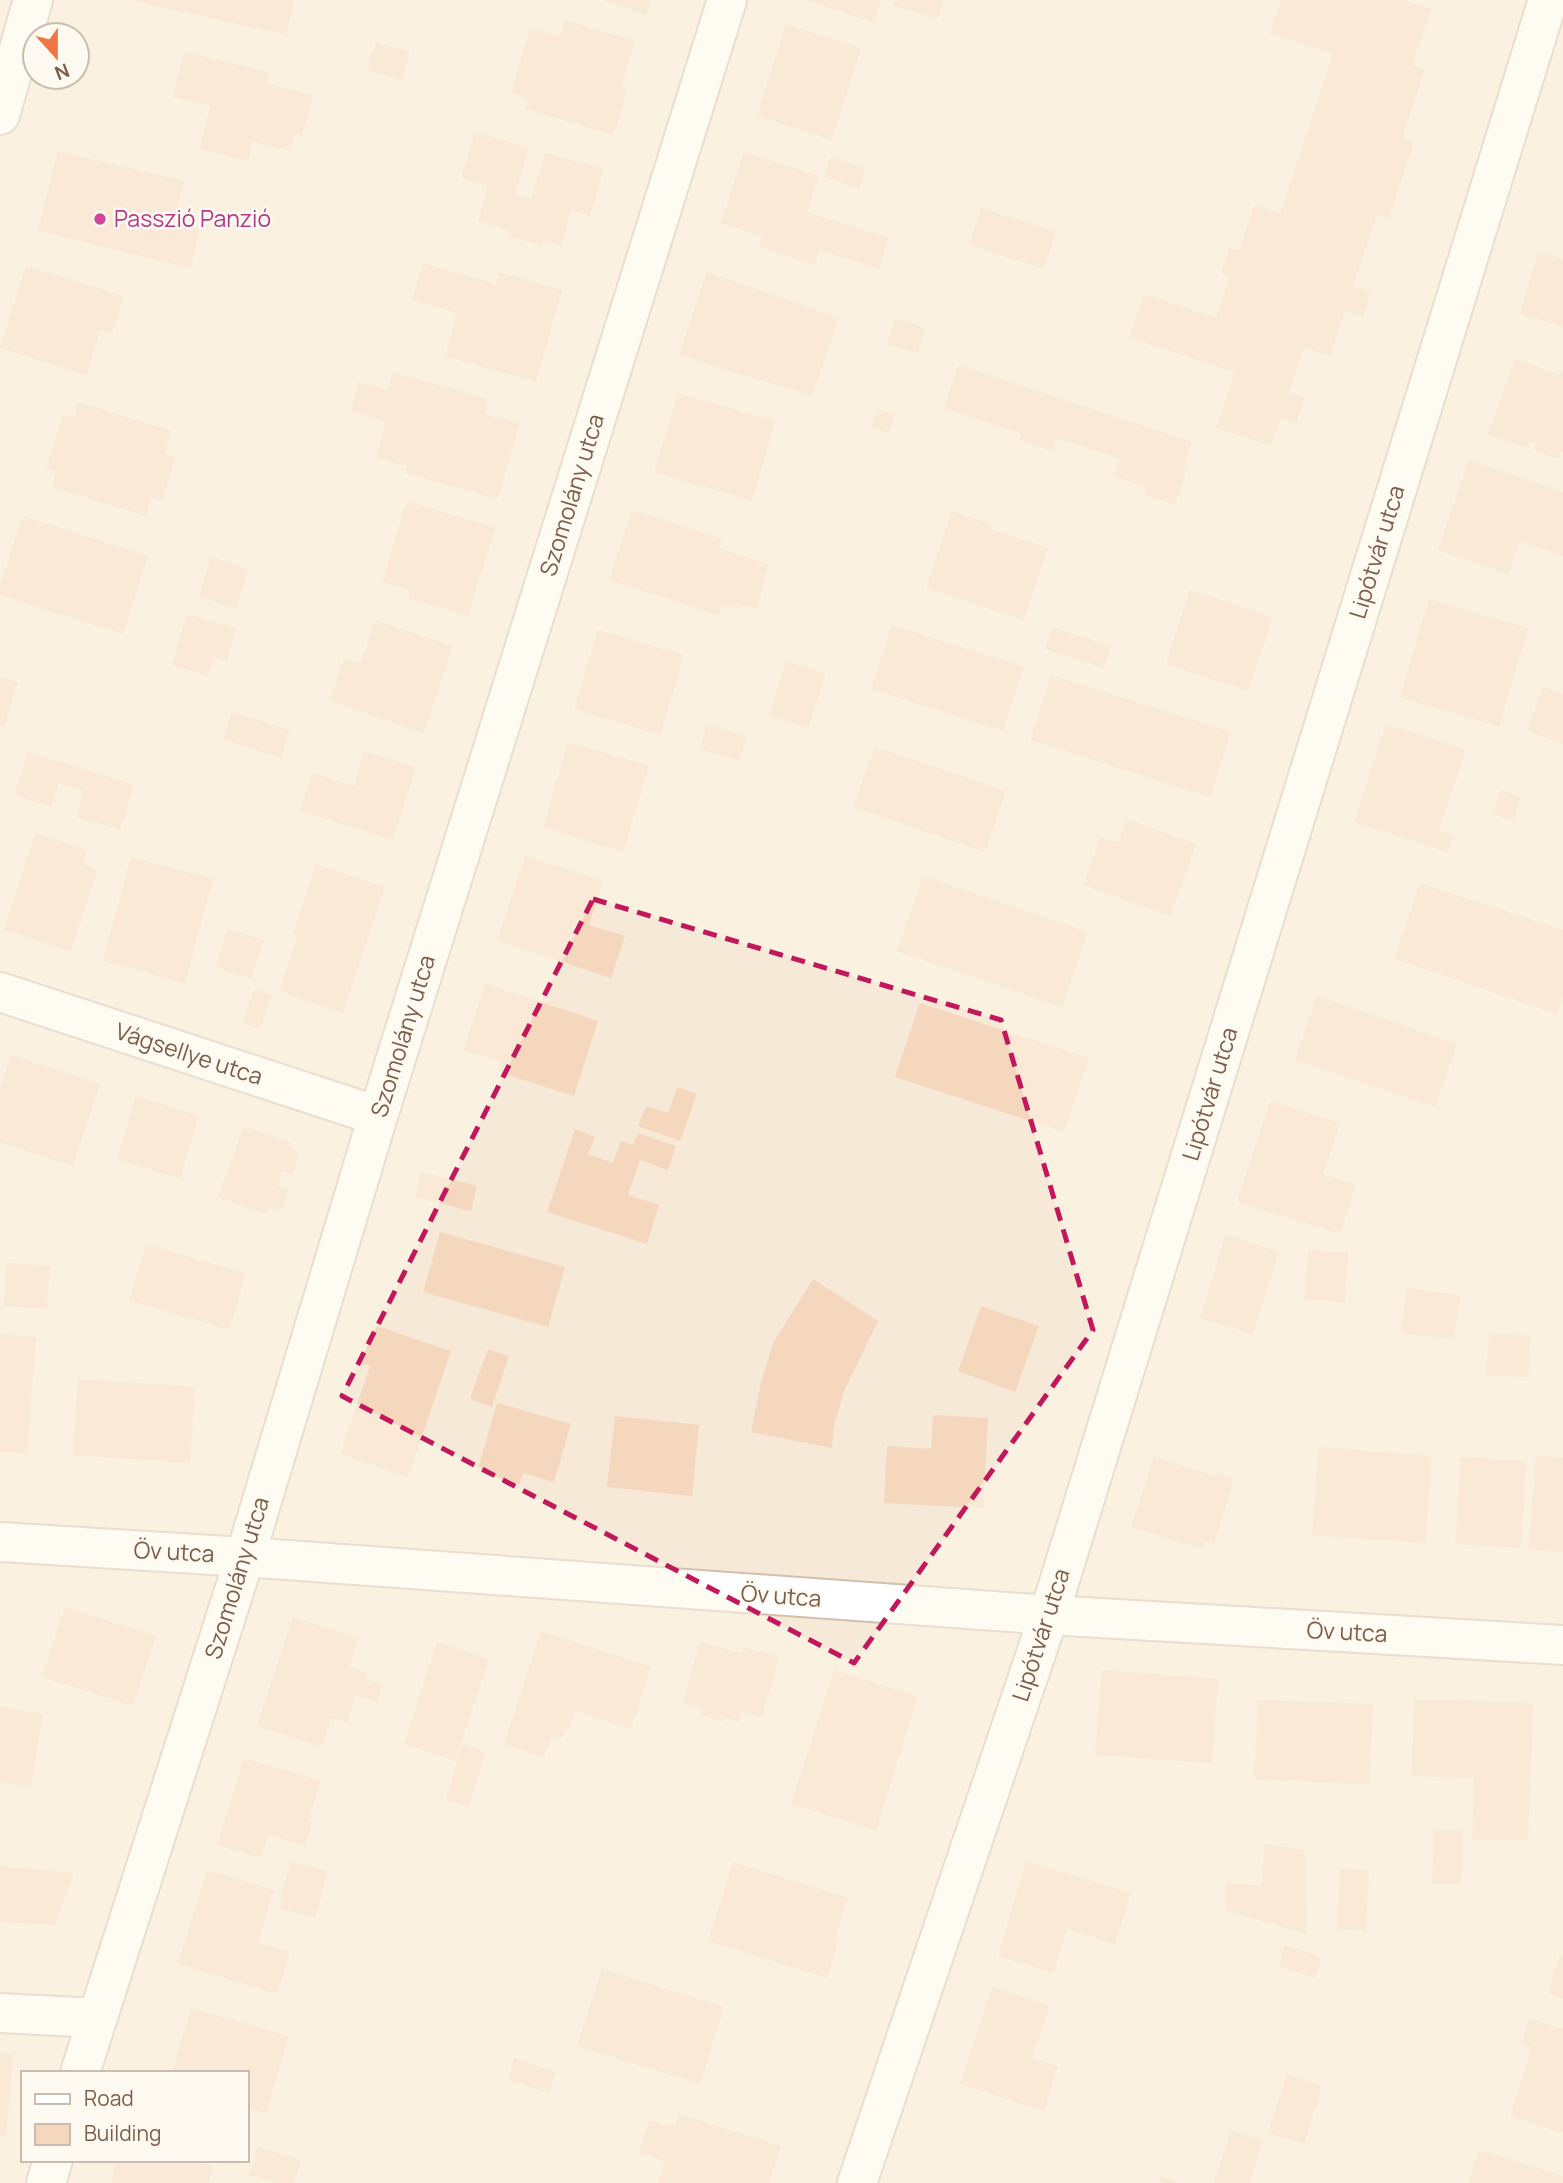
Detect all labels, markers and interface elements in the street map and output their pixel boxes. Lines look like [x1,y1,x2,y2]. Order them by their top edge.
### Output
north arrow [21,21,91,91]
text: N [51,57,73,86]
place label: Passzió Panzió [114,202,271,234]
marker: Passzió Panzió [92,211,108,227]
street label: Szomolány utca [531,410,611,580]
street label: Lipótvár utca [1341,481,1412,622]
street label: Szomolány utca [362,951,442,1121]
street label: Vágsellye utca [112,1014,267,1092]
street label: Lipótvár utca [1174,1023,1245,1164]
street label: Szomolány utca [196,1493,276,1663]
street label: Öv utca [133,1533,215,1569]
street label: Lipótvár utca [1004,1564,1077,1705]
street label: Öv utca [740,1576,822,1614]
street label: Öv utca [1306,1613,1388,1649]
legend [21,2071,248,2162]
text: Road [84,2084,134,2112]
text: Building [84,2119,161,2147]

